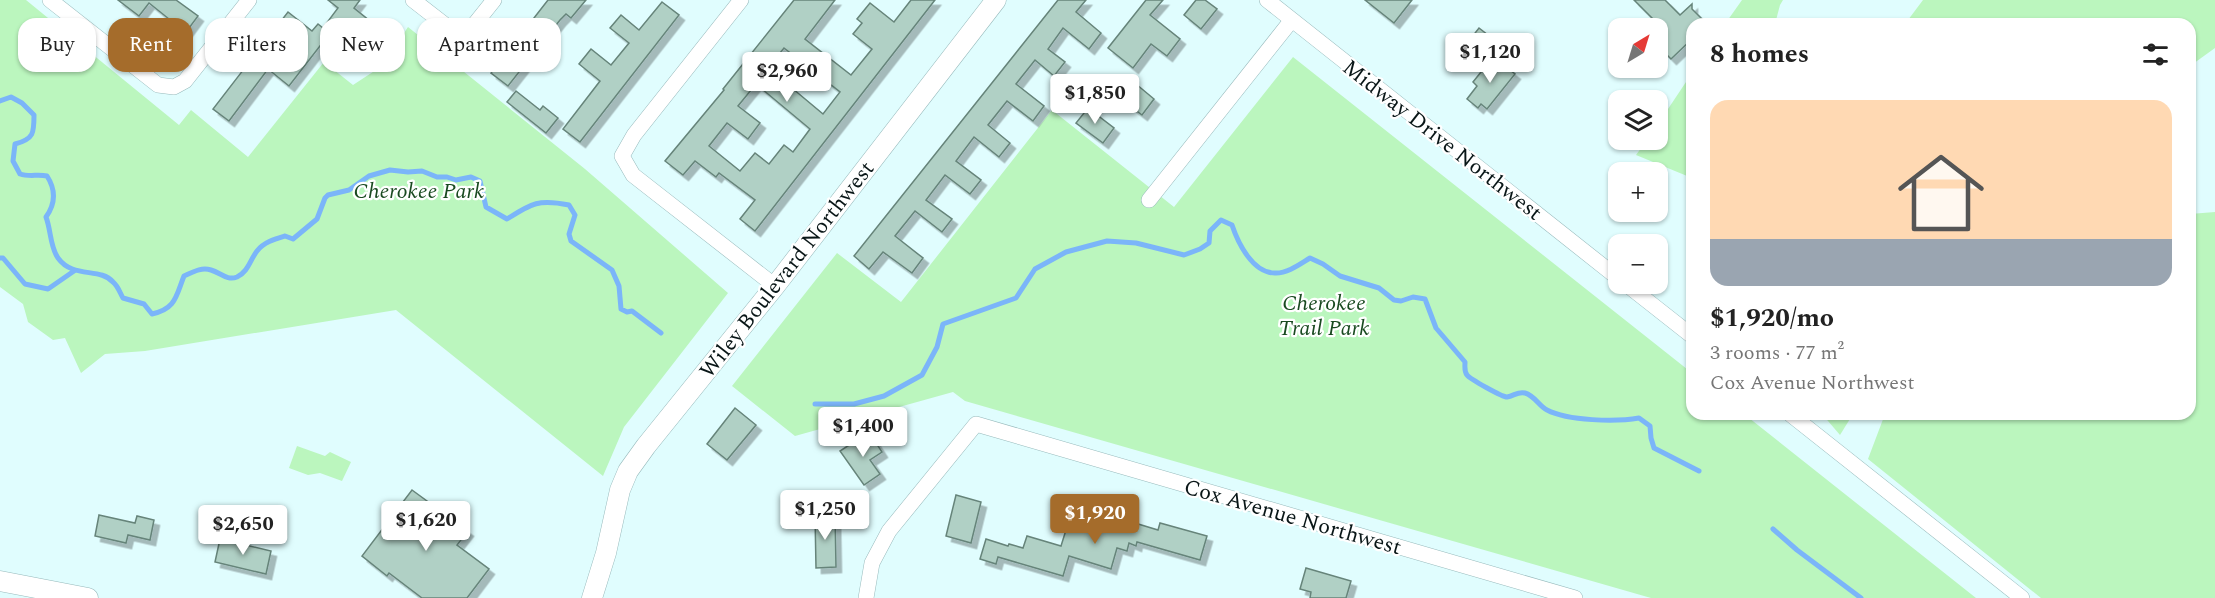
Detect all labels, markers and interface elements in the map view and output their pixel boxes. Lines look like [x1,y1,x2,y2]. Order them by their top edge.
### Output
chip: Buy [18,18,96,72]
chip: Rent [108,18,193,72]
chip: Filters [205,18,308,72]
chip: New [320,18,405,72]
chip: Apartment [417,18,561,72]
north arrow [1608,18,1668,78]
map controls [1608,18,1668,294]
pin: $1,120 [1441,33,1539,84]
text: 8 homes [1710,34,1809,74]
text: $1,120 [1459,37,1521,67]
icon: filters [2139,38,2172,71]
pin: $2,960 [738,52,836,103]
street label: Midway Drive Northwest [1335,52,1549,229]
text: $2,960 [756,56,818,86]
pin: $1,850 [1046,74,1144,125]
text: $1,850 [1064,78,1126,108]
button: layers [1608,90,1668,150]
icon: home [1887,139,1995,247]
street label: Wiley Boulevard Northwest [692,154,883,386]
button: + [1608,162,1668,222]
park label: Cherokee Park [354,175,484,208]
button: − [1608,234,1668,294]
park label: Cherokee Trail Park [1278,287,1370,345]
text: $1,920/mo [1710,298,1834,338]
text: 3 rooms · 77 m² [1710,338,1844,368]
text: Cox Avenue Northwest [1710,368,1915,398]
pin: $1,400 [814,407,912,458]
text: $1,400 [832,411,894,441]
street label: Cox Avenue Northwest [1180,471,1405,564]
pin: $1,250 [776,490,874,541]
text: $1,250 [794,494,856,524]
pin: $1,920 [1046,494,1144,545]
text: $1,920 [1064,498,1126,528]
pin: $1,620 [377,501,475,552]
pin: $2,650 [194,505,292,556]
text: $1,620 [395,505,457,535]
text: $2,650 [212,509,274,539]

